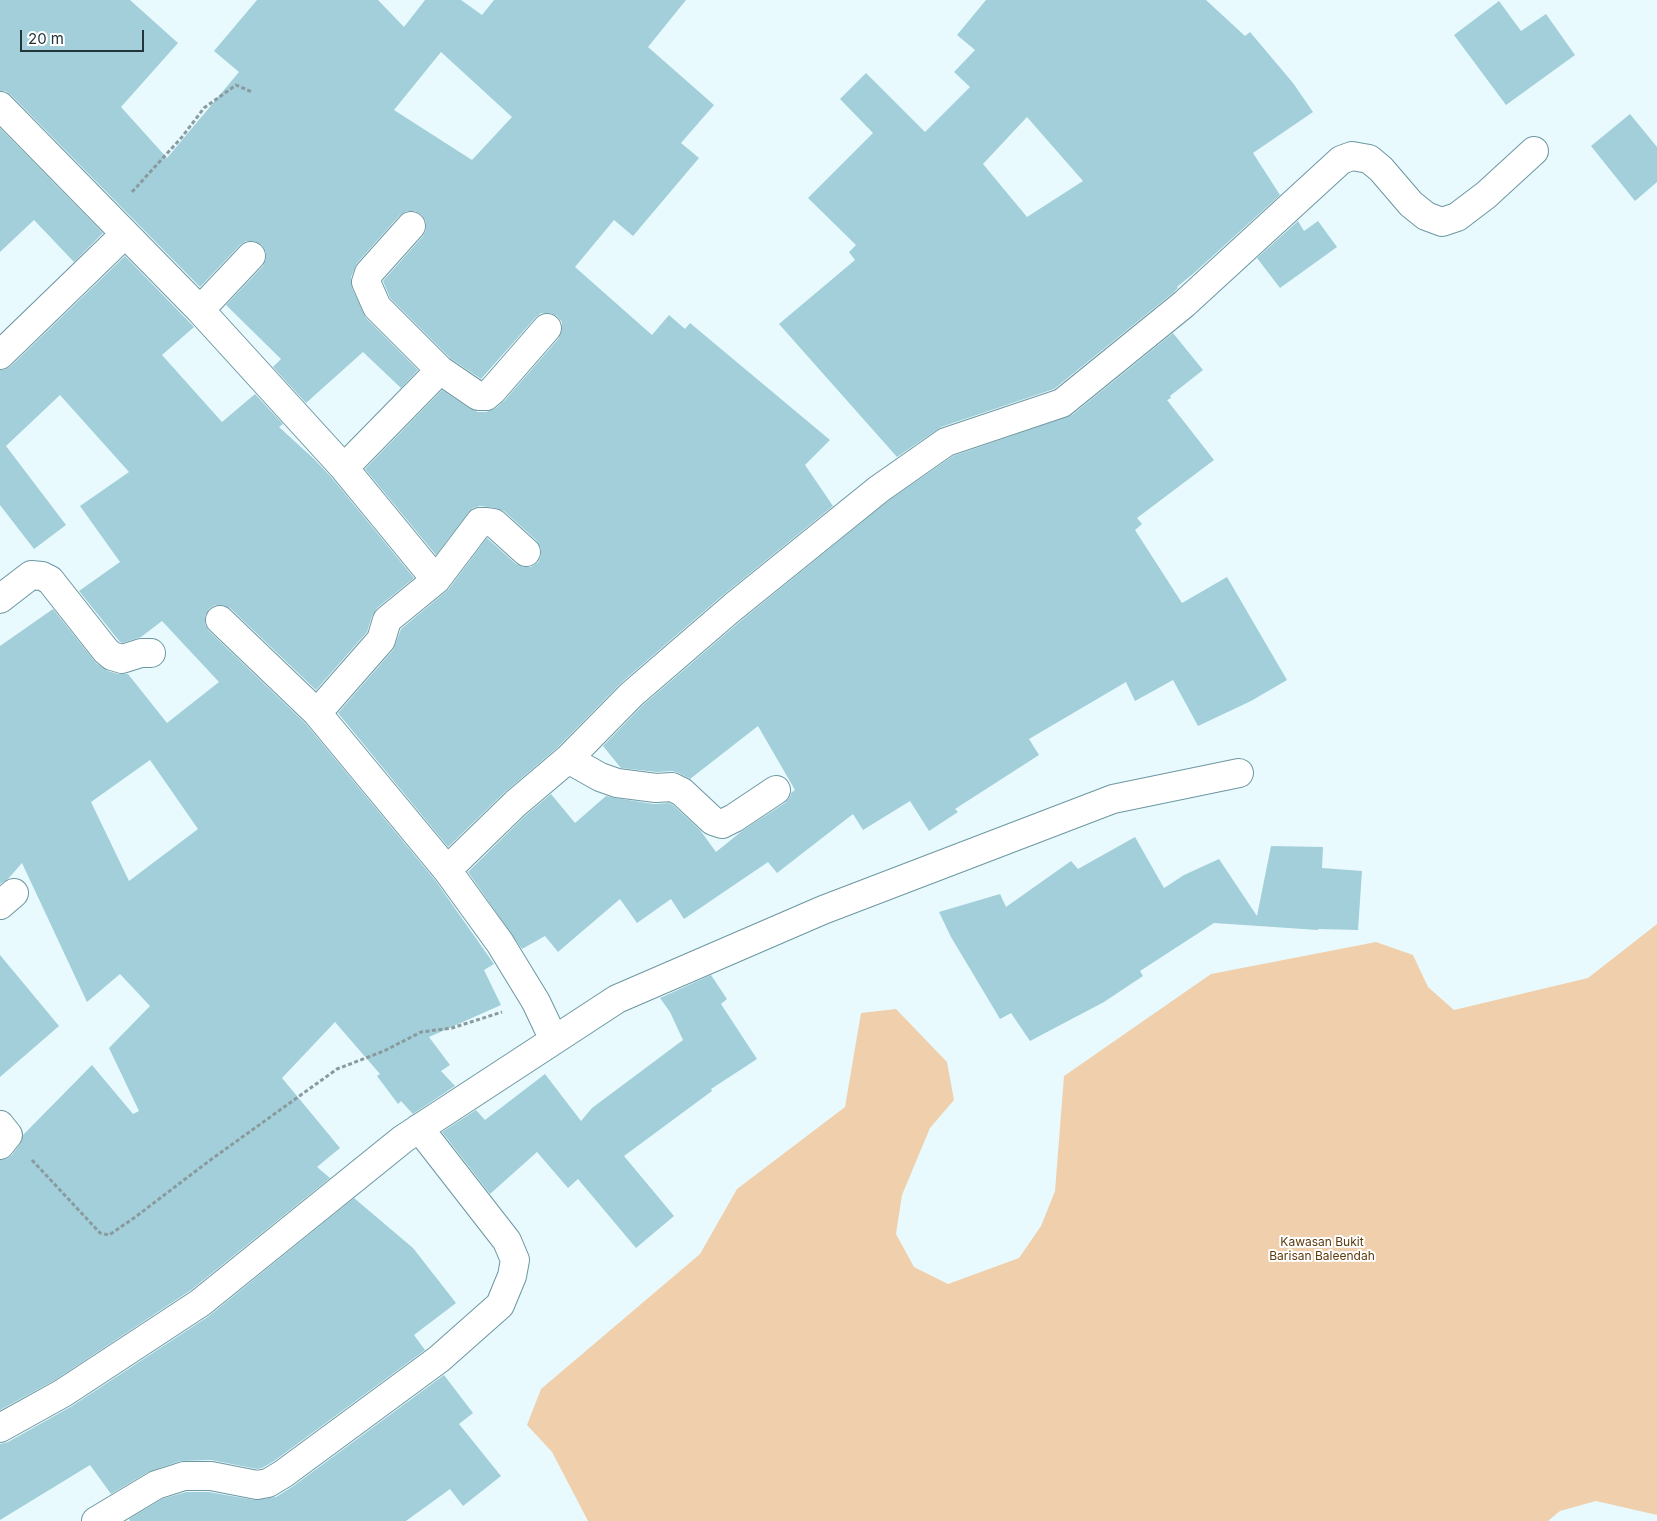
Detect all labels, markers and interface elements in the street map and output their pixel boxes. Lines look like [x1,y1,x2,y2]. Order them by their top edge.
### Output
scale bar [22,20,146,52]
text: 20 m [28,29,64,48]
park label: Kawasan Bukit Barisan Baleendah [1269,1235,1375,1263]

